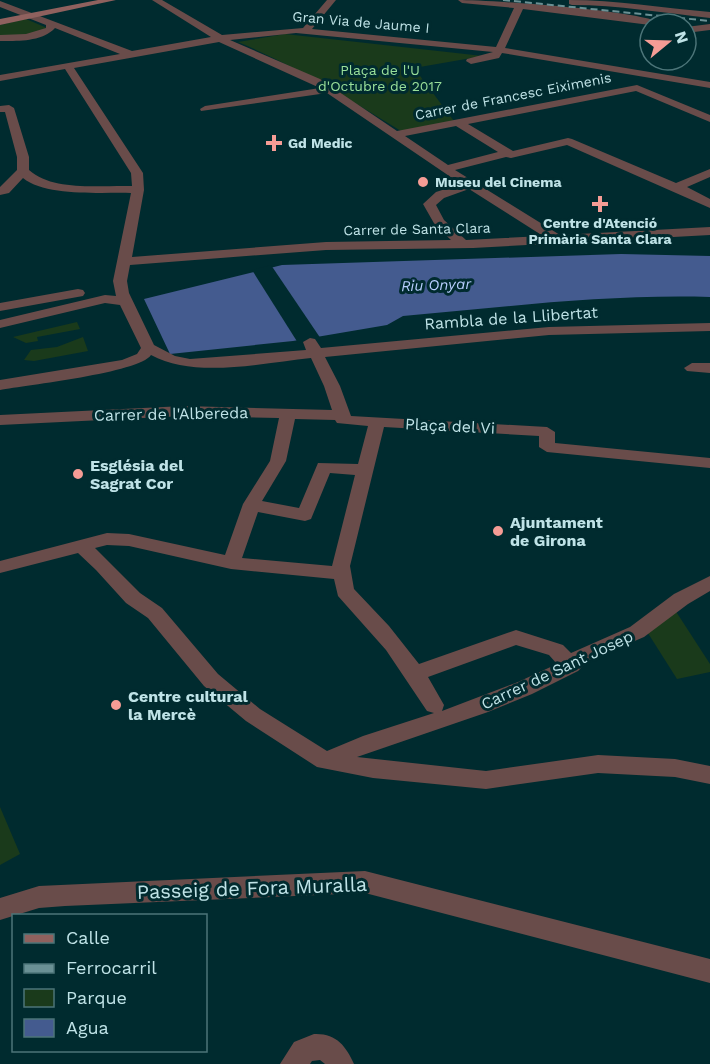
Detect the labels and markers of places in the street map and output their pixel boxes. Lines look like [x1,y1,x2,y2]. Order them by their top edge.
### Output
marker: Gd Medic [265,134,283,152]
place label: Gd Medic [288,135,353,151]
place label: Museu del Cinema [435,174,562,190]
marker: Museu del Cinema [416,175,430,189]
marker: Centre d'Atenció Primària Santa Clara [591,195,609,213]
place label: Centre d'Atenció Primària Santa Clara [528,215,672,247]
place label: Església del Sagrat Cor [90,456,184,493]
marker: Església del Sagrat Cor [71,467,85,481]
place label: Ajuntament de Girona [510,513,603,550]
marker: Ajuntament de Girona [491,524,505,538]
place label: Centre cultural la Mercè [128,687,249,724]
marker: Centre cultural la Mercè [109,698,123,712]

